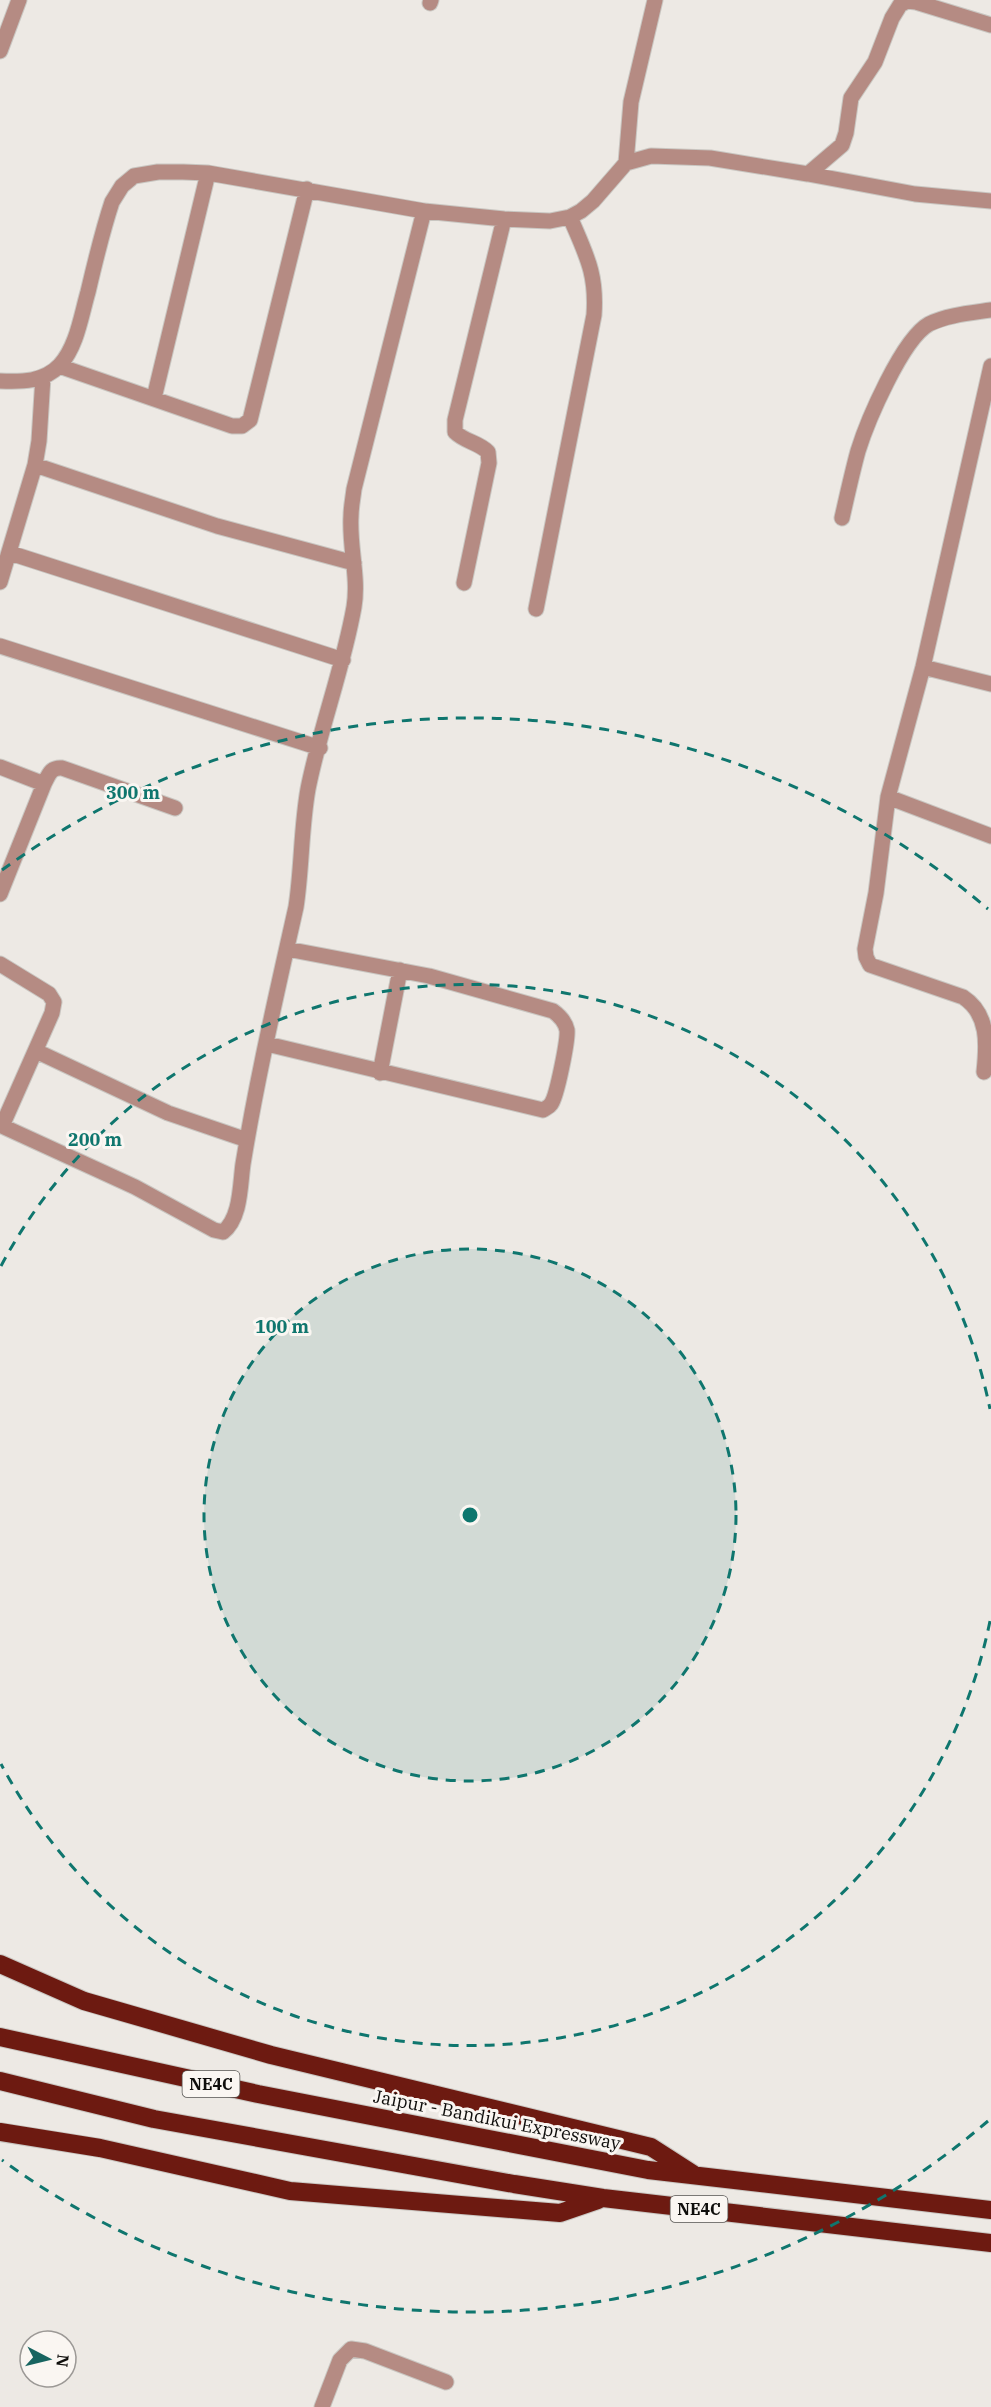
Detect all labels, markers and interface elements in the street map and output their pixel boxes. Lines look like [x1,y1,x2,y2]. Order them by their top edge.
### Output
text: 300 m [106,781,161,804]
text: 200 m [68,1128,123,1151]
text: 100 m [255,1315,310,1338]
centre of rings [460,1505,480,1525]
road number: NE4C [182,2071,240,2097]
street label: Jaipur - Bandikui Expressway [372,2084,623,2155]
road number: NE4C [670,2196,728,2222]
north arrow [18,2329,78,2389]
text: N [52,2353,74,2368]

